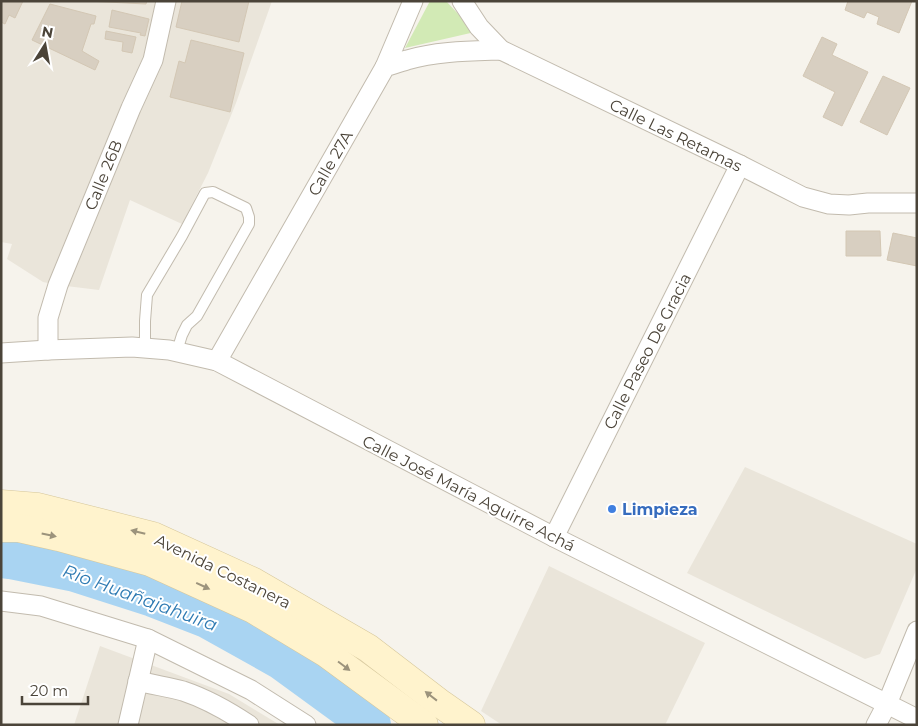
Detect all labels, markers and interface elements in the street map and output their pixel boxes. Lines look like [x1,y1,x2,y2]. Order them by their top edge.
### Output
north arrow [20,20,70,70]
text: N [40,22,55,42]
street label: Calle Las Retamas [606,95,745,176]
street label: Calle 27A [304,127,357,199]
street label: Calle 26B [81,137,126,213]
street label: Calle Paseo De Gracia [600,270,695,433]
street label: Calle José María Aguirre Achá [359,431,578,556]
place label: Limpieza [622,500,698,519]
marker: Limpieza [606,503,618,515]
one-way arrow [131,528,146,536]
street label: Avenida Costanera [152,530,294,613]
one-way arrow [42,531,57,539]
water label: Río Huañajahuira [60,560,220,636]
one-way arrow [196,582,210,590]
one-way arrow [337,661,351,671]
scale bar [22,674,89,706]
text: 20 m [30,681,68,700]
one-way arrow [425,691,438,702]

